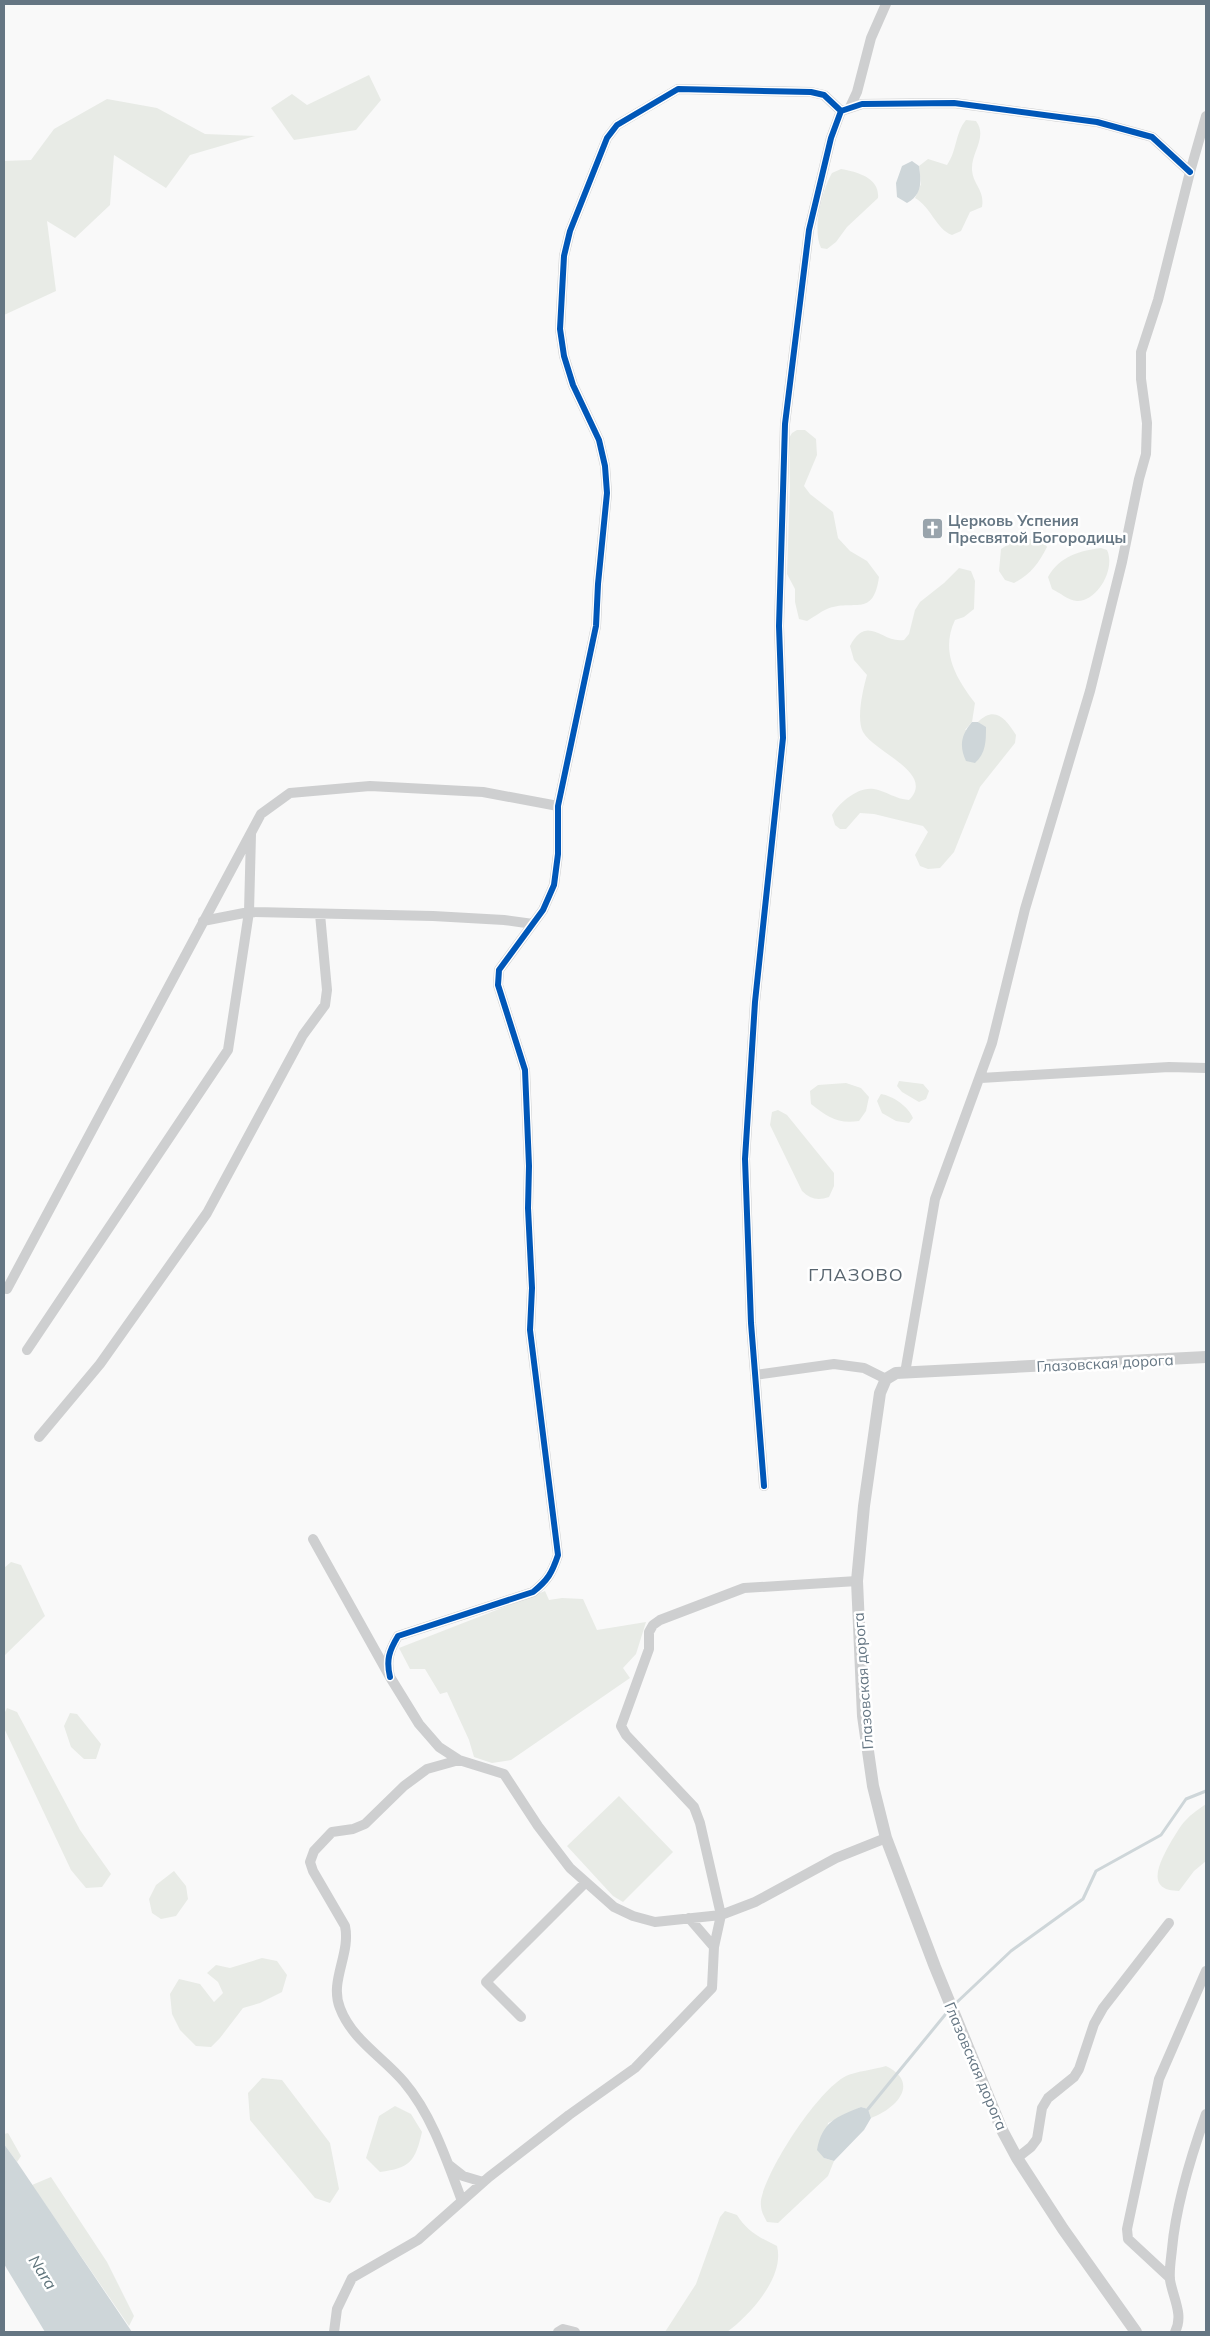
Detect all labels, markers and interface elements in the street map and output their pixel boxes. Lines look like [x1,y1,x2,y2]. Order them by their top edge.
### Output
place label: Церковь Успения Пресвятой Богородицы [948,511,1126,547]
church icon: Церковь Успения Пресвятой Богородицы [920,517,944,541]
district label: ГЛАЗОВО [808,1263,904,1286]
street label: Глазовская дорога [1036,1350,1174,1376]
street label: Глазовская дорога [849,1612,877,1750]
street label: Глазовская дорога [940,1999,1012,2133]
water label: Nara [25,2251,62,2293]

